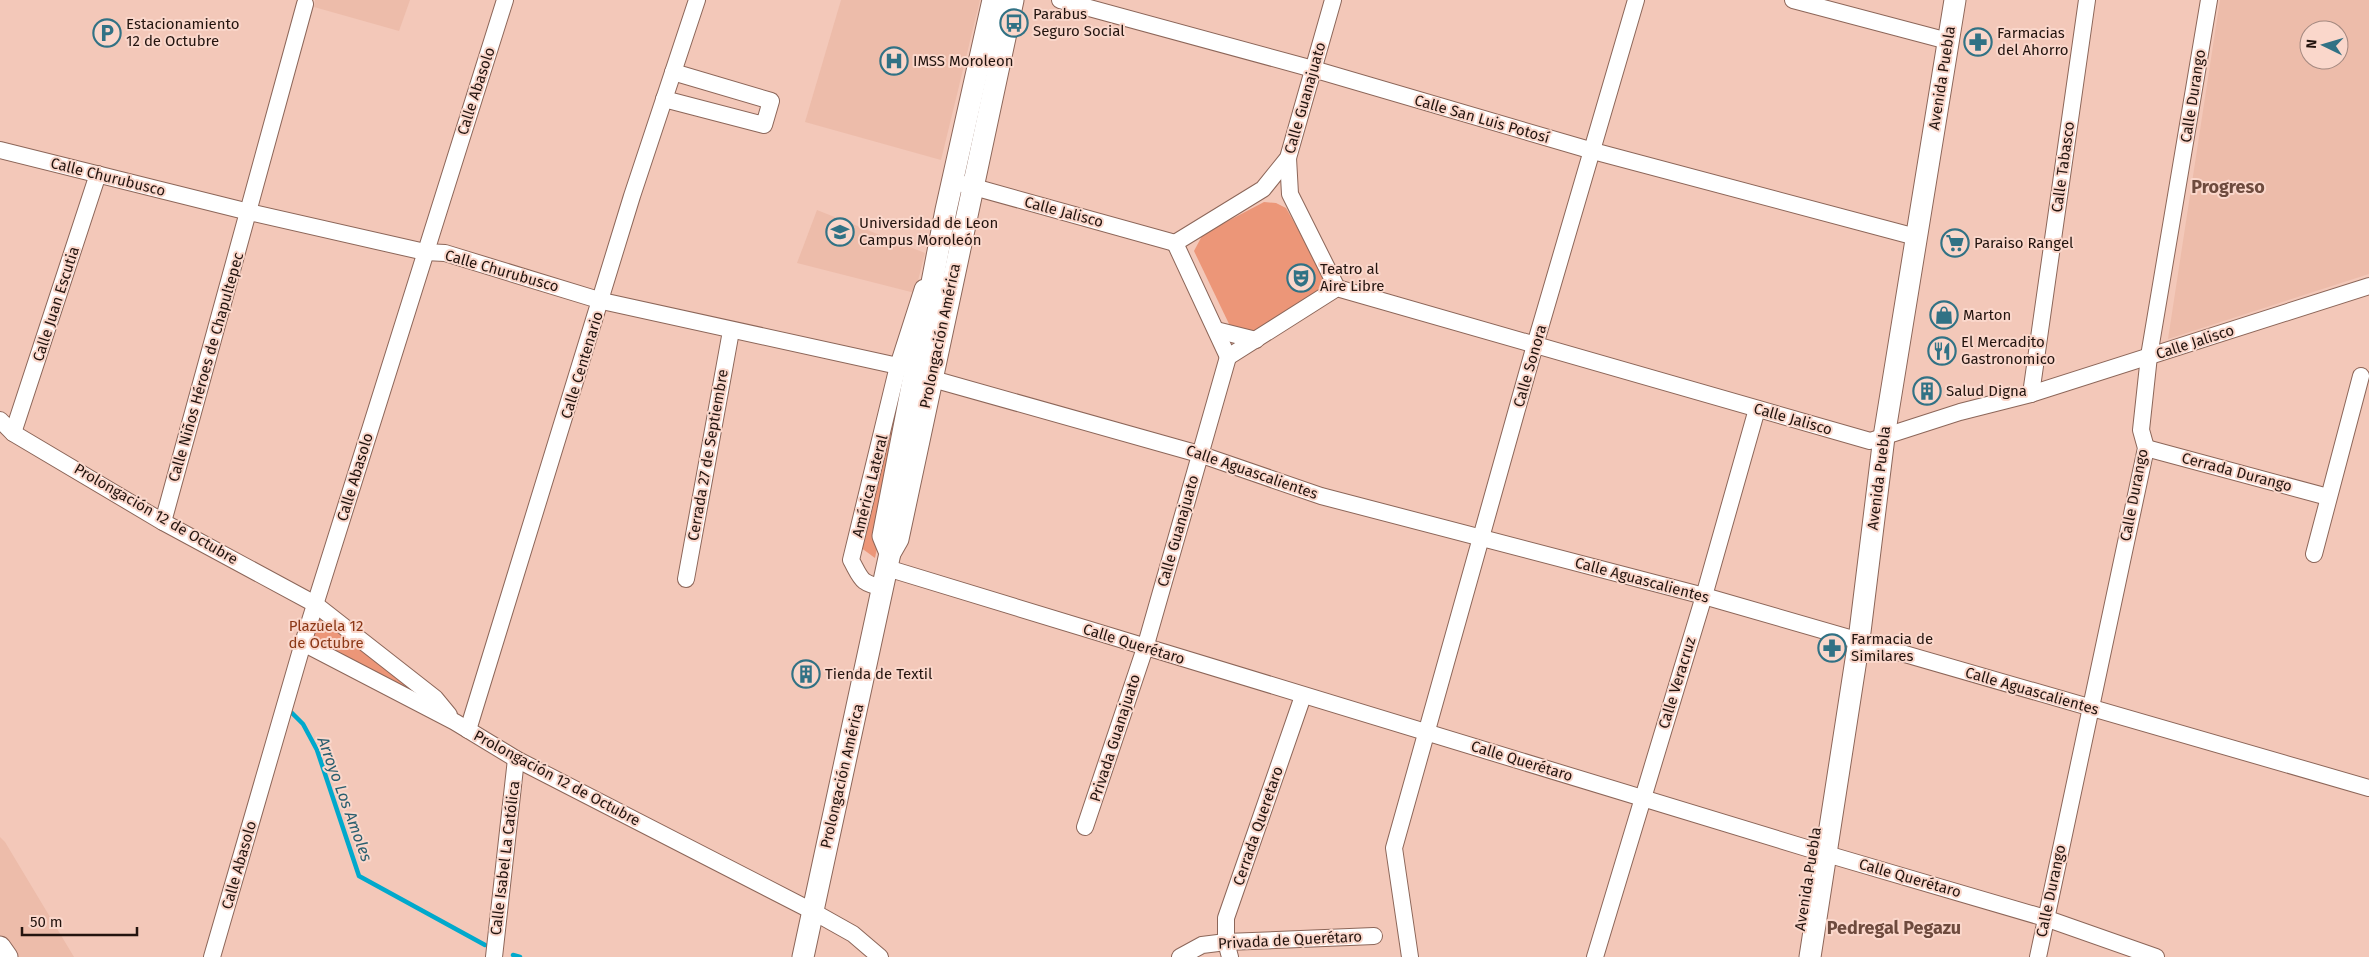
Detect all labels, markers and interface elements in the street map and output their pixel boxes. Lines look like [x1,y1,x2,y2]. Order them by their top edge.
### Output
place label: Parabus Seguro Social [1033,5,1125,40]
bus stop icon: Parabus Seguro Social [999,8,1029,38]
place label: Estacionamiento 12 de Octubre [126,15,240,50]
parking icon: Estacionamiento 12 de Octubre [92,18,122,48]
north arrow [2299,20,2349,70]
place label: Farmacias del Ahorro [1997,24,2069,59]
street label: Avenida Puebla [1925,25,1959,131]
pharmacy icon: Farmacias del Ahorro [1963,27,1993,57]
text: N [2303,39,2320,49]
street label: Calle Guanajuato [1280,40,1330,156]
street label: Calle Abasolo [453,45,499,137]
hospital icon: IMSS Moroleon [879,46,909,76]
street label: Calle Durango [2177,48,2209,144]
place label: IMSS Moroleon [913,52,1014,70]
street label: Calle San Luis Potosí [1412,91,1552,147]
street label: Calle Tabasco [2048,120,2078,214]
street label: Calle Churubusco [49,154,167,200]
district label: Progreso [2191,176,2265,198]
street label: Calle Jalisco [1023,193,1105,231]
place label: Universidad de Leon Campus Moroleón [859,214,998,249]
school or university icon: Universidad de Leon Campus Moroleón [825,217,855,247]
supermarket icon: Paraiso Rangel [1940,228,1970,258]
place label: Paraiso Rangel [1974,234,2074,252]
street label: Calle Juan Escutia [29,244,83,364]
street label: Calle Churubusco [443,246,561,296]
street label: Calle Niños Héroes de Chapultepec [165,250,247,484]
place label: Teatro al Aire Libre [1320,260,1384,295]
street label: Prolongación América [916,262,964,410]
theatre icon: Teatro al Aire Libre [1286,263,1316,293]
shop icon: Marton [1929,300,1959,330]
place label: Marton [1963,306,2011,324]
street label: Calle Centenario [557,309,607,421]
street label: Calle Jalisco [2154,321,2236,363]
street label: Calle Sonora [1510,323,1550,409]
place label: El Mercadito Gastronomico [1961,333,2055,368]
restaurant icon: El Mercadito Gastronomico [1927,336,1957,366]
street label: Cerrada 27 de Septiembre [684,368,732,542]
building icon: Salud Digna [1912,376,1942,406]
place label: Salud Digna [1946,382,2027,400]
street label: Calle Jalisco [1752,399,1834,439]
street label: Avenida Puebla [1864,425,1894,531]
street label: Calle Abasolo [333,431,377,523]
street label: América Lateral [849,432,892,539]
street label: Calle Aguascalientes [1184,441,1320,503]
street label: Calle Durango [2116,447,2152,543]
street label: Cerrada Durango [2180,449,2294,495]
street label: Prolongación 12 de Octubre [71,460,241,568]
street label: Calle Guanajuato [1153,473,1203,589]
street label: Calle Aguascalientes [1573,553,1711,607]
park label: Plazuela 12 de Octubre [288,617,364,652]
street label: Calle Querétaro [1081,620,1187,668]
place label: Farmacia de Similares [1851,630,1933,665]
pharmacy icon: Farmacia de Similares [1817,633,1847,663]
street label: Calle Veracruz [1655,635,1700,731]
building icon: Tienda de Textil [791,659,821,689]
street label: Calle Aguascalientes [1963,663,2101,719]
place label: Tienda de Textil [825,665,933,683]
street label: Privada Guanajuato [1086,672,1144,804]
street label: Prolongación América [817,702,867,850]
street label: Prolongación 12 de Octubre [471,726,643,830]
water label: Arroyo Los Amoles [313,733,376,864]
street label: Calle Querétaro [1469,737,1575,785]
street label: Cerrada Queretaro [1229,764,1287,888]
street label: Calle Isabel La Católica [487,780,523,936]
street label: Calle Abasolo [218,819,260,911]
street label: Avenida Puebla [1791,826,1825,932]
street label: Calle Durango [2032,843,2070,939]
street label: Calle Querétaro [1857,855,1963,901]
scale bar [22,904,138,936]
text: 50 m [30,913,63,931]
district label: Pedregal Pegazu [1827,917,1961,939]
street label: Privada de Querétaro [1217,927,1363,953]

